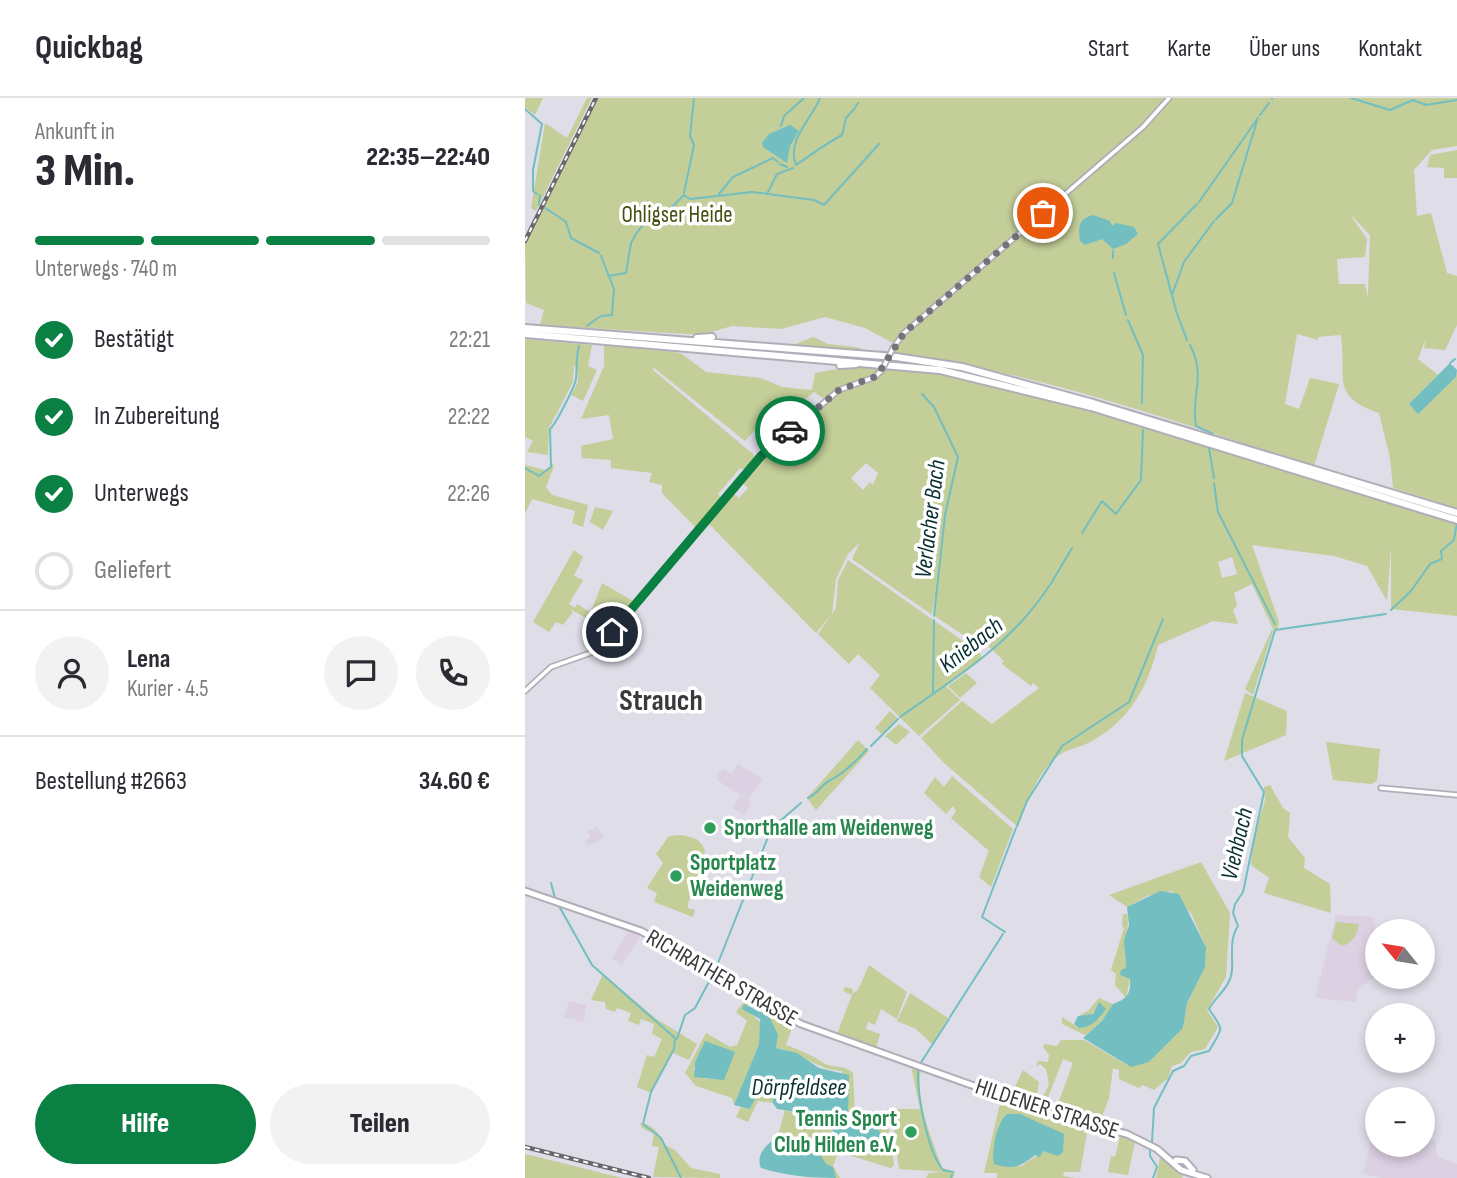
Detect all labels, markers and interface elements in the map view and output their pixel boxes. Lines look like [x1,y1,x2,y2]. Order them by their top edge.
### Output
text: Quickbag [35,28,143,68]
text: Start [1088,34,1129,63]
text: Karte [1167,34,1211,63]
text: Über uns [1249,34,1320,63]
text: Kontakt [1358,34,1422,63]
text: Ankunft in [35,118,115,146]
text: 22:35–22:40 [366,142,490,173]
text: 3 Min. [35,144,135,199]
pin [1013,183,1073,243]
icon: bag [1024,194,1062,232]
park label: Ohligser Heide [621,201,733,229]
text: Unterwegs · 740 m [35,255,177,283]
icon: check [35,321,73,359]
text: Bestätigt [94,324,174,355]
text: 22:21 [449,326,490,354]
courier [755,396,825,466]
icon: check [35,398,73,436]
text: In Zubereitung [94,401,220,432]
text: 22:22 [448,403,490,431]
icon: car [771,412,809,450]
water label: Verlacher Bach [908,458,952,580]
icon: check [35,475,73,513]
text: Unterwegs [94,478,189,509]
text: 22:26 [447,480,490,508]
text: Geliefert [94,555,171,586]
pin [582,602,642,662]
water label: Kniebach [933,611,1009,679]
icon: home [593,613,631,651]
button: person [35,636,109,710]
button: chat [324,636,398,710]
button: phone [416,636,490,710]
text: Lena [127,644,170,675]
text: Kurier · 4.5 [127,675,208,703]
district label: Strauch [619,683,703,719]
text: Bestellung #2663 [35,766,187,797]
text: 34.60 € [419,766,490,797]
water label: Viehbach [1215,805,1259,883]
place label: Sporthalle am Weidenweg [724,814,934,842]
marker: Sporthalle am Weidenweg [702,820,718,836]
place label: Sportplatz Weidenweg [690,849,784,903]
marker: Sportplatz Weidenweg [668,868,684,884]
north arrow [1365,919,1435,989]
map controls [1365,919,1435,1157]
street label: RICHRATHER STRASSE [641,923,803,1033]
button: + [1365,1003,1435,1073]
water label: Dörpfeldsee [752,1073,846,1102]
street label: HILDENER STRASSE [972,1073,1122,1145]
button: Hilfe [35,1084,256,1164]
button: Teilen [270,1084,490,1164]
button: − [1365,1087,1435,1157]
place label: Tennis Sport Club Hilden e.V. [774,1105,897,1159]
marker: Tennis Sport Club Hilden e.V. [903,1124,919,1140]

